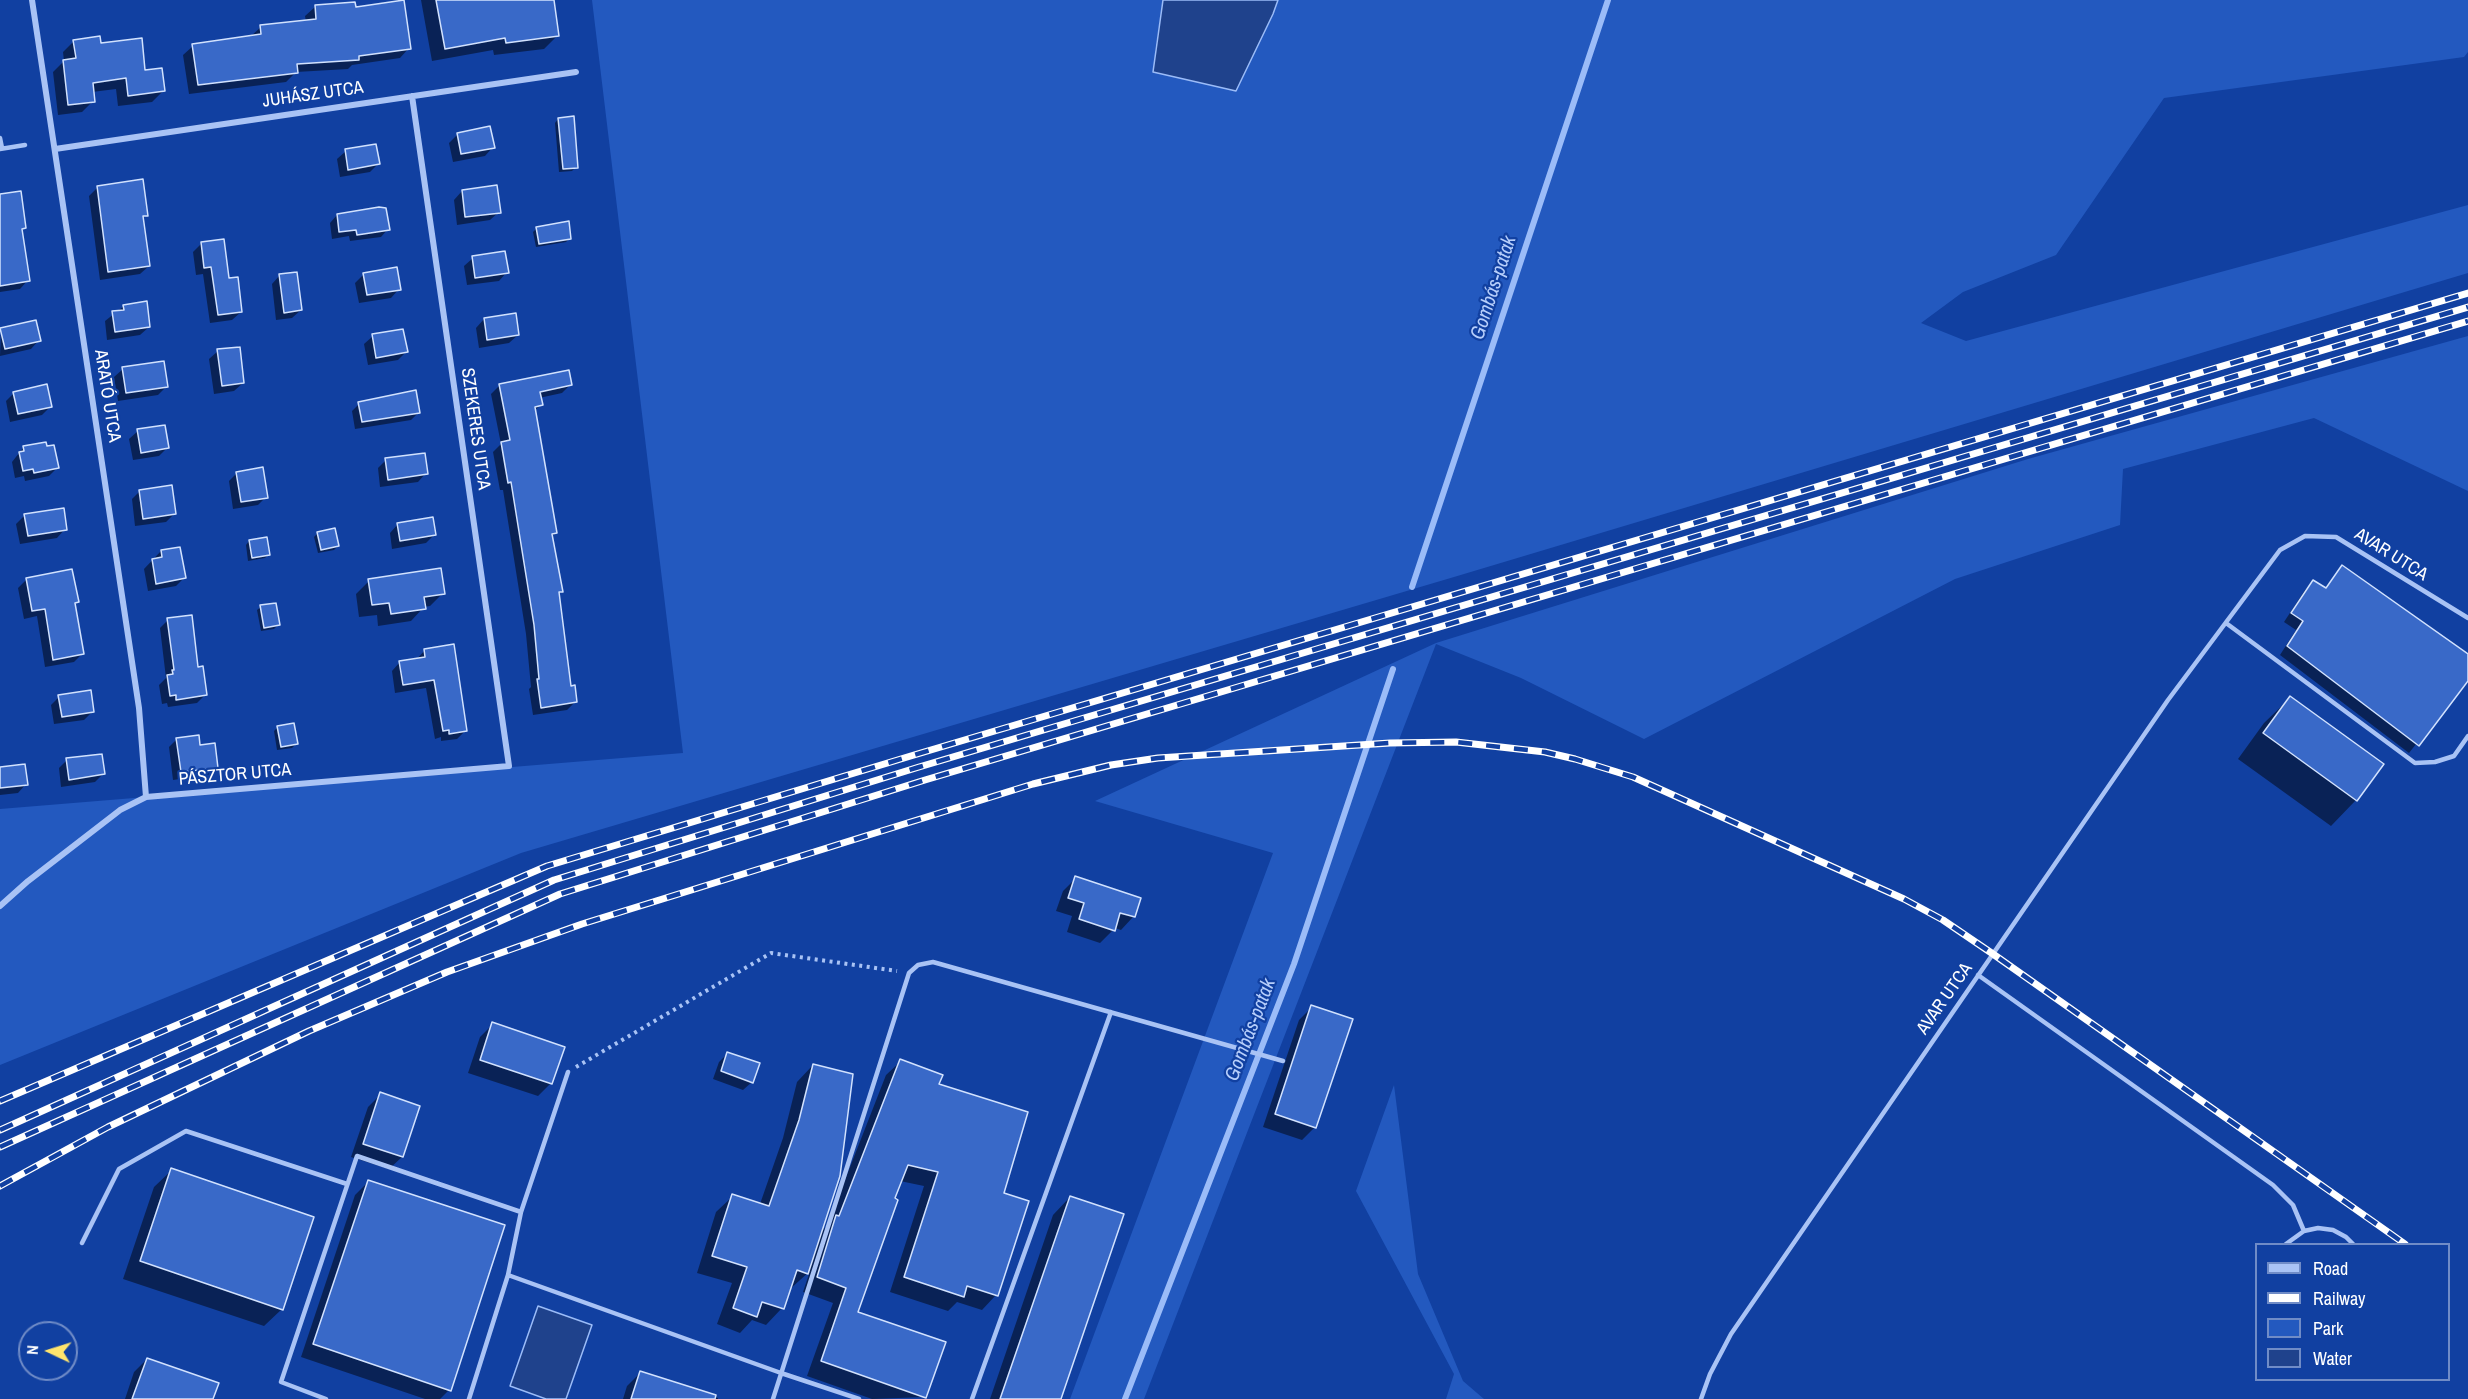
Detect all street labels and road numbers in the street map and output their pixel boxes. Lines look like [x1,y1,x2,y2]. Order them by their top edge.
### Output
street label: JUHÁSZ UTCA [261,77,365,113]
street label: ARATÓ UTCA [89,348,125,444]
street label: SZEKERES UTCA [456,367,494,491]
street label: AVAR UTCA [2350,524,2432,586]
street label: PÁSZTOR UTCA [178,759,292,791]
street label: AVAR UTCA [1913,959,1977,1039]

